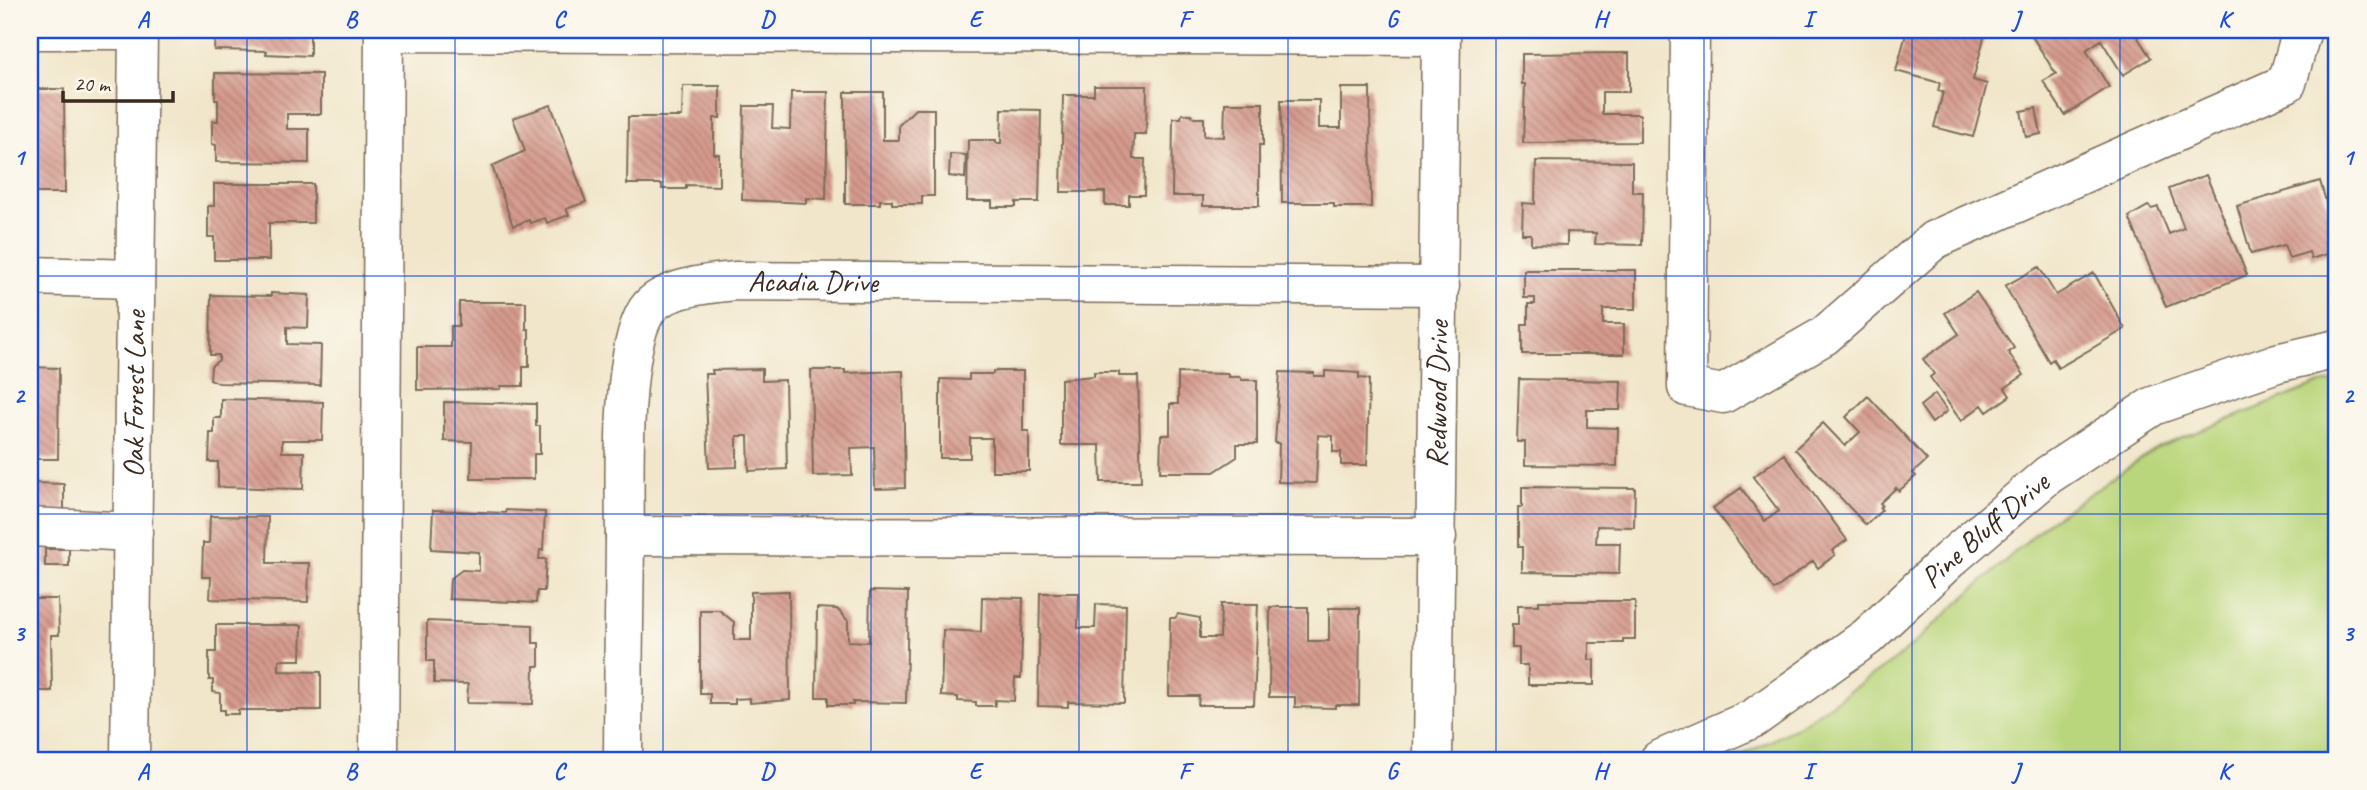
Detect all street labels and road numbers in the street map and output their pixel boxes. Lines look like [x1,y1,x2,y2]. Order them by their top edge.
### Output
street label: Acadia Drive [748,262,880,301]
street label: Oak Forest Lane [114,308,154,478]
street label: Redwood Drive [1417,318,1457,468]
street label: Pine Bluff Drive [1912,462,2058,596]

